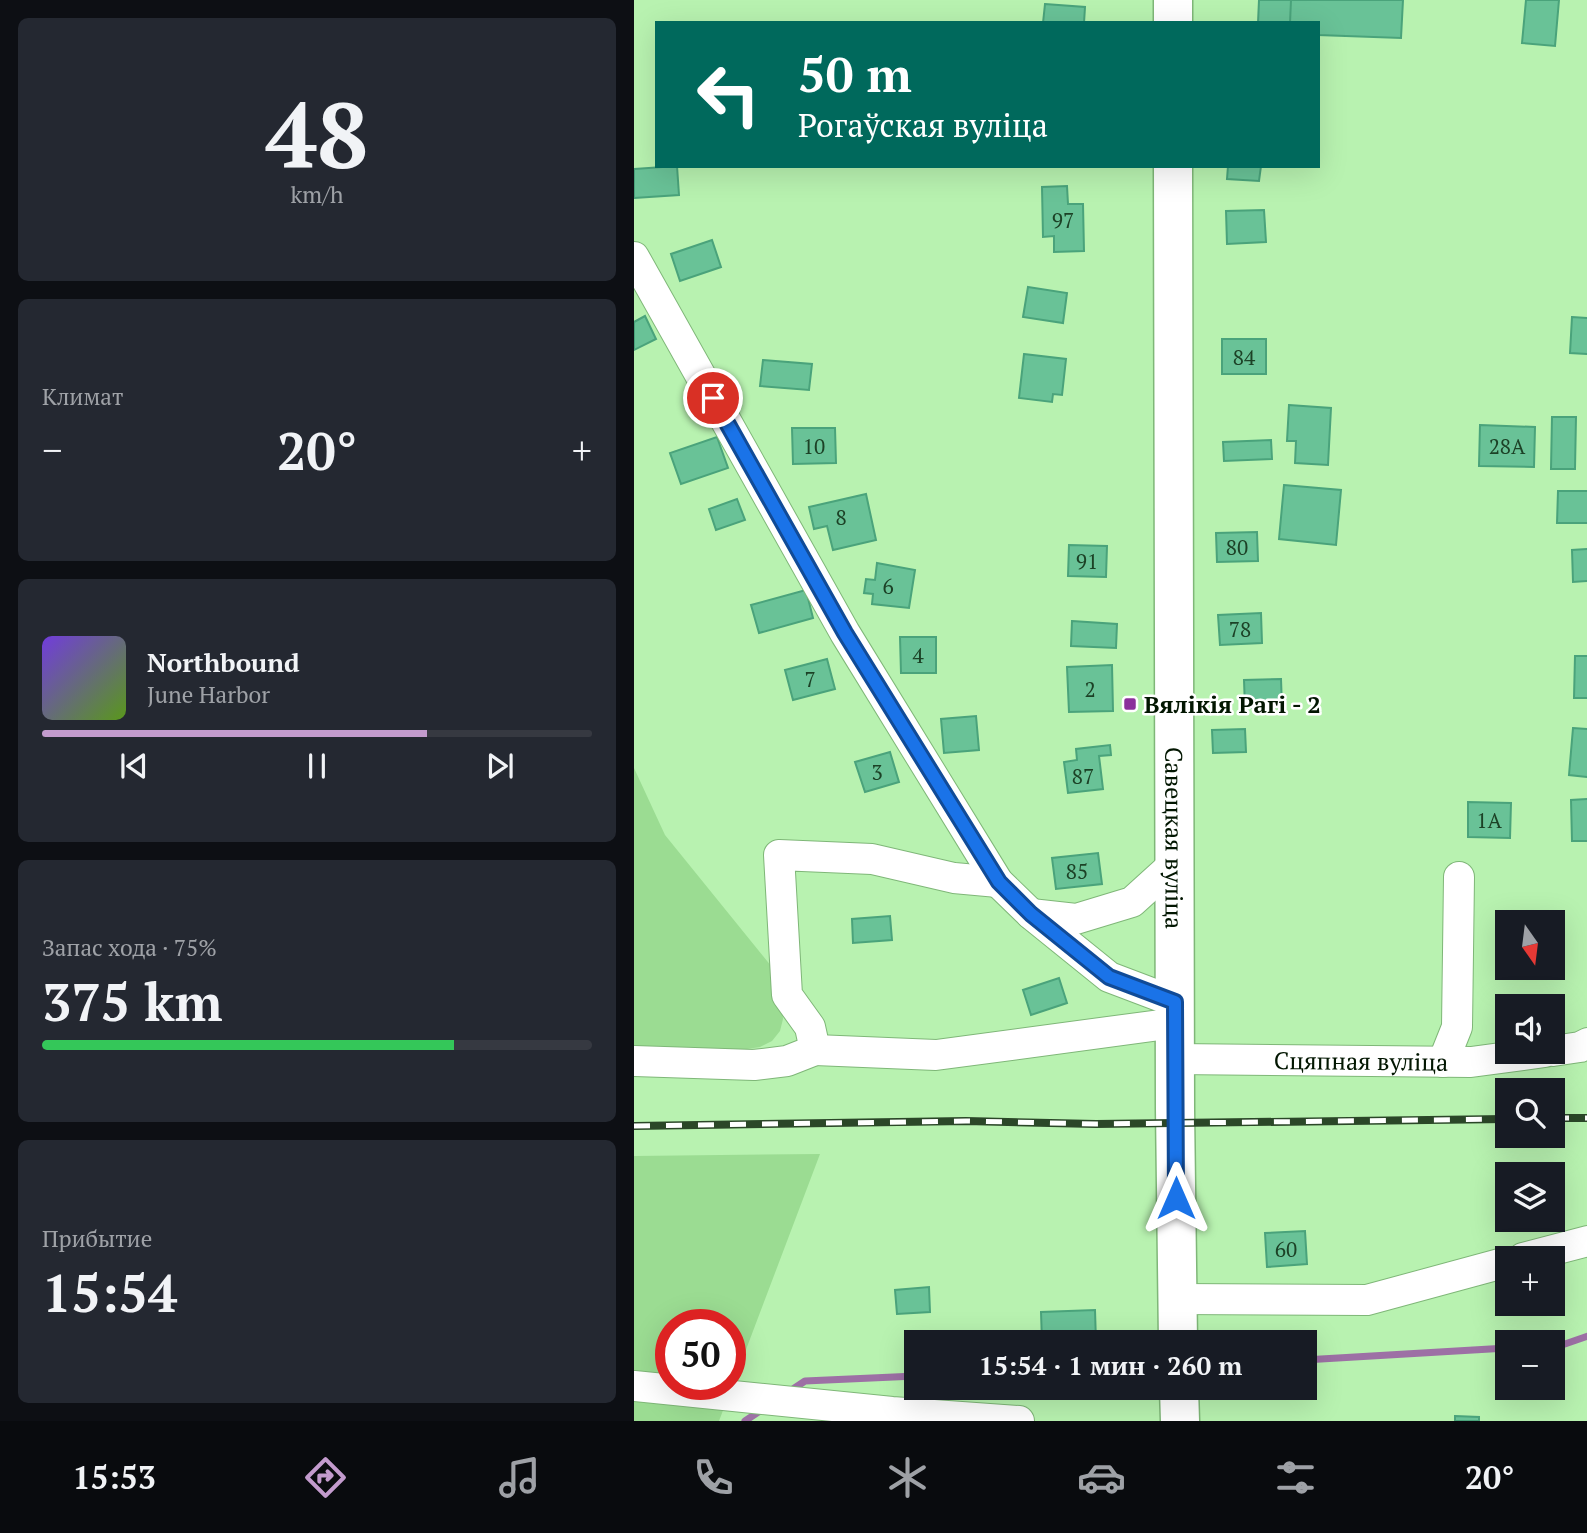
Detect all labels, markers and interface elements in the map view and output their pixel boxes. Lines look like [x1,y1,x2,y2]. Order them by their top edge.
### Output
text: 50 m [798,41,912,106]
icon: left [683,49,774,140]
text: 48 [266,73,368,194]
text: Рогаўская вуліца [798,104,1048,146]
text: km/h [290,179,344,210]
house number: 97 [1052,206,1074,234]
house number: 84 [1233,343,1256,371]
pin [683,368,743,428]
icon: arrive [694,379,732,417]
text: Климат [42,381,123,412]
text: 20° [277,416,357,485]
text: − [42,425,62,475]
text: + [572,425,592,475]
house number: 10 [803,432,825,460]
house number: 28А [1489,432,1526,460]
house number: 8 [835,503,847,531]
house number: 80 [1226,533,1248,561]
house number: 91 [1076,547,1098,575]
house number: 6 [882,572,894,600]
house number: 78 [1229,615,1251,643]
house number: 4 [912,641,924,669]
text: Northbound [147,645,300,679]
house number: 7 [804,665,816,693]
house number: 2 [1084,675,1096,703]
text: June Harbor [147,679,270,710]
place label: Вялікія Рагі - 2 [1144,688,1321,720]
marker: Вялікія Рагі - 2 [1122,696,1138,712]
icon: previous [115,747,153,785]
icon: pause [298,747,336,785]
icon: next [481,747,519,785]
street label: Савецкая вуліца [1158,747,1191,929]
house number: 3 [871,758,883,786]
house number: 87 [1072,762,1094,790]
house number: 1А [1476,806,1502,834]
house number: 85 [1066,857,1088,885]
north arrow [1495,910,1565,980]
map controls [1495,910,1565,1400]
text: Запас хода · 75% [42,932,217,963]
text: 375 km [42,967,223,1036]
button: sound [1495,994,1565,1064]
street label: Сцяпная вуліца [1274,1044,1448,1078]
button: search [1495,1078,1565,1148]
position arrow [1139,1161,1213,1235]
button: layers [1495,1162,1565,1232]
text: Прибытие [42,1223,152,1254]
house number: 60 [1275,1235,1297,1263]
button: + [1495,1246,1565,1316]
text: 15:54 [42,1258,177,1327]
speed limit sign: 50 [655,1309,746,1400]
button: − [1495,1330,1565,1400]
text: 15:54 · 1 мин · 260 m [979,1348,1242,1382]
icon: directions [301,1453,350,1502]
icon: music [495,1453,544,1502]
icon: phone [689,1453,738,1502]
icon: climate [883,1453,932,1502]
icon: car [1077,1453,1126,1502]
icon: filters [1271,1453,1320,1502]
text: 15:53 [73,1456,156,1498]
text: 20° [1465,1456,1514,1498]

